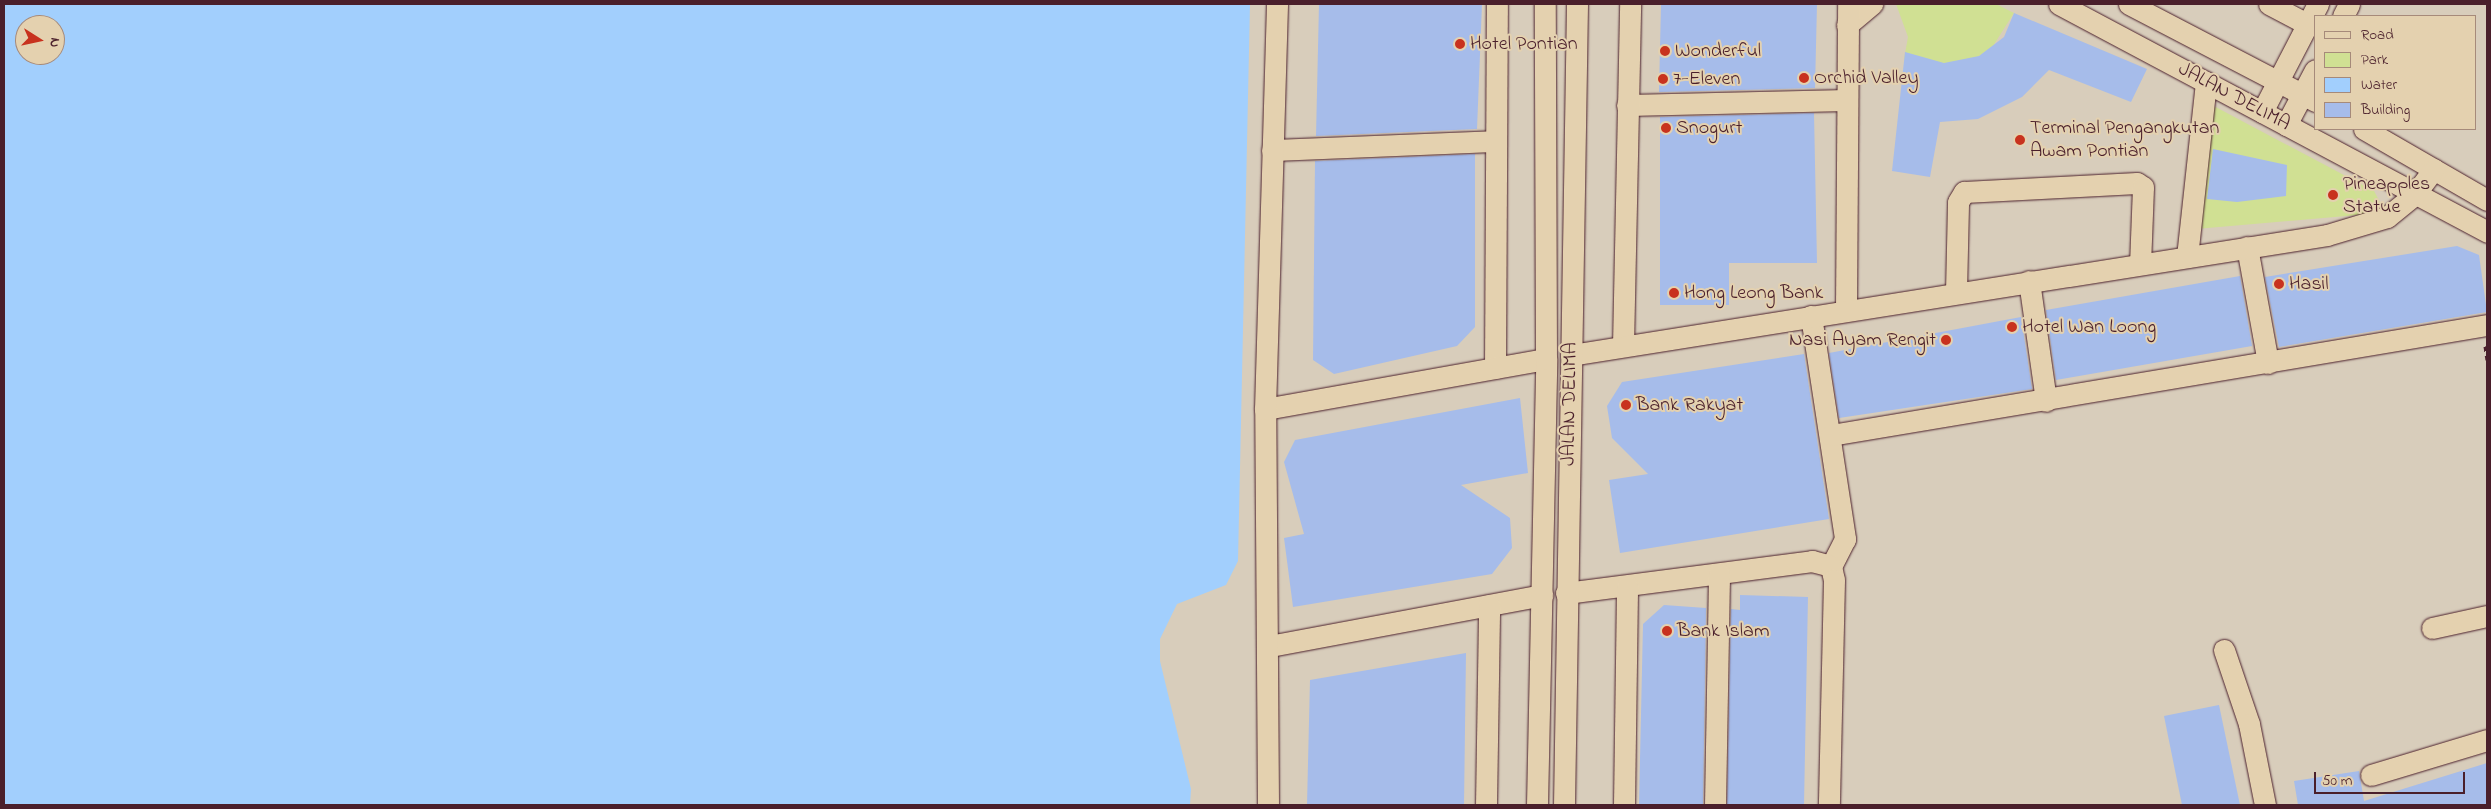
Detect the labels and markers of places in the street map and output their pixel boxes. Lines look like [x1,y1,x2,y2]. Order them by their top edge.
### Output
place label: Hotel Pontian [1470,32,1578,56]
marker: Hotel Pontian [1454,38,1466,50]
place label: Wonderful [1675,39,1761,63]
marker: Wonderful [1659,45,1671,57]
place label: Orchid Valley [1814,66,1919,90]
place label: 7-Eleven [1673,67,1740,91]
marker: Orchid Valley [1798,72,1810,84]
marker: 7-Eleven [1657,73,1669,85]
place label: Snogurt [1676,116,1742,140]
place label: Terminal Pengangkutan Awam Pontian [2030,116,2219,163]
marker: Snogurt [1660,122,1672,134]
marker: Terminal Pengangkutan Awam Pontian [2014,134,2026,146]
place label: Pineapples Statue [2343,172,2430,219]
marker: Pineapples Statue [2327,189,2339,201]
place label: Hasil [2289,272,2329,296]
marker: Hasil [2273,278,2285,290]
place label: Hong Leong Bank [1684,281,1823,305]
marker: Hong Leong Bank [1668,287,1680,299]
place label: Hotel Wan Loong [2022,315,2156,339]
marker: Hotel Wan Loong [2006,321,2018,333]
place label: Nasi Ayam Rengit [1789,328,1936,352]
marker: Nasi Ayam Rengit [1940,334,1952,346]
place label: Bank Rakyat [1636,393,1743,417]
marker: Bank Rakyat [1620,399,1632,411]
place label: Bank Islam [1677,619,1769,643]
marker: Bank Islam [1661,625,1673,637]

